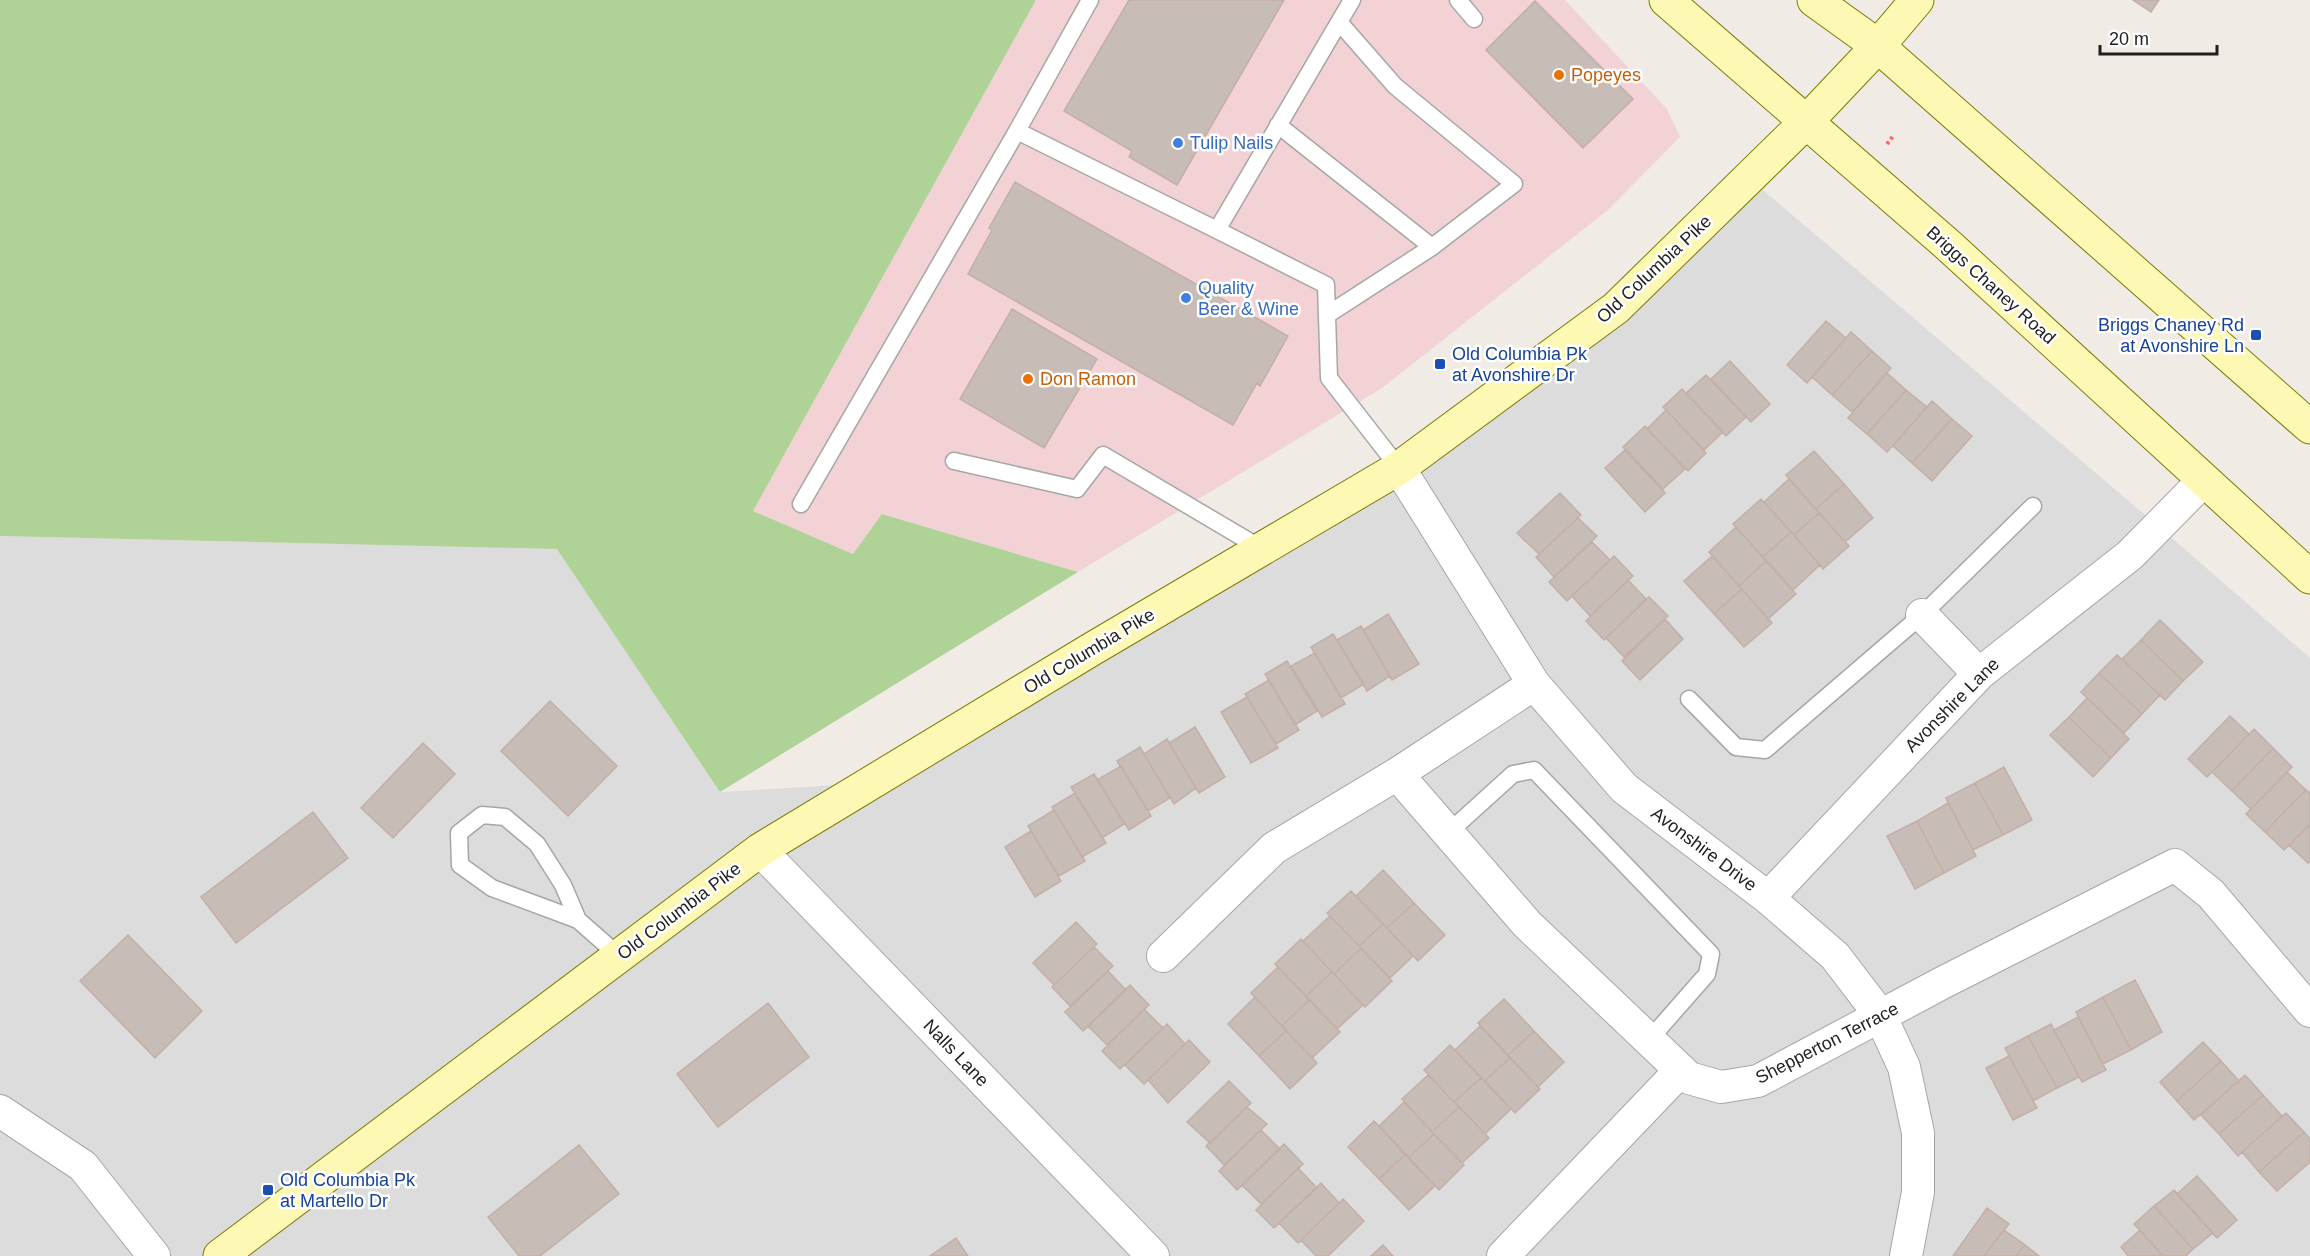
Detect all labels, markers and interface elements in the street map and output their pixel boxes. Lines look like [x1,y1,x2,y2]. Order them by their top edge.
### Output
scale bar [2100,18,2217,56]
text: 20 m [2109,29,2149,49]
place label: Popeyes [1571,65,1641,85]
marker: Popeyes [1552,68,1566,82]
place label: Tulip Nails [1190,133,1273,153]
marker: Tulip Nails [1171,136,1185,150]
street label: Old Columbia Pike [1593,211,1715,327]
street label: Briggs Chaney Road [1923,222,2059,348]
place label: Quality Beer & Wine [1198,278,1299,319]
marker: Quality Beer & Wine [1179,291,1193,305]
place label: Briggs Chaney Rd at Avonshire Ln [2098,315,2244,356]
marker: Briggs Chaney Rd at Avonshire Ln [2249,328,2263,342]
place label: Old Columbia Pk at Avonshire Dr [1452,344,1588,385]
marker: Old Columbia Pk at Avonshire Dr [1433,357,1447,371]
place label: Don Ramon [1040,369,1136,389]
marker: Don Ramon [1021,372,1035,386]
street label: Old Columbia Pike [1020,604,1158,698]
street label: Avonshire Lane [1901,654,2003,756]
street label: Avonshire Drive [1647,803,1761,895]
street label: Old Columbia Pike [613,858,745,964]
street label: Shepperton Terrace [1752,998,1902,1088]
street label: Nalls Lane [919,1015,993,1091]
place label: Old Columbia Pk at Martello Dr [280,1170,416,1211]
marker: Old Columbia Pk at Martello Dr [261,1183,275,1197]

